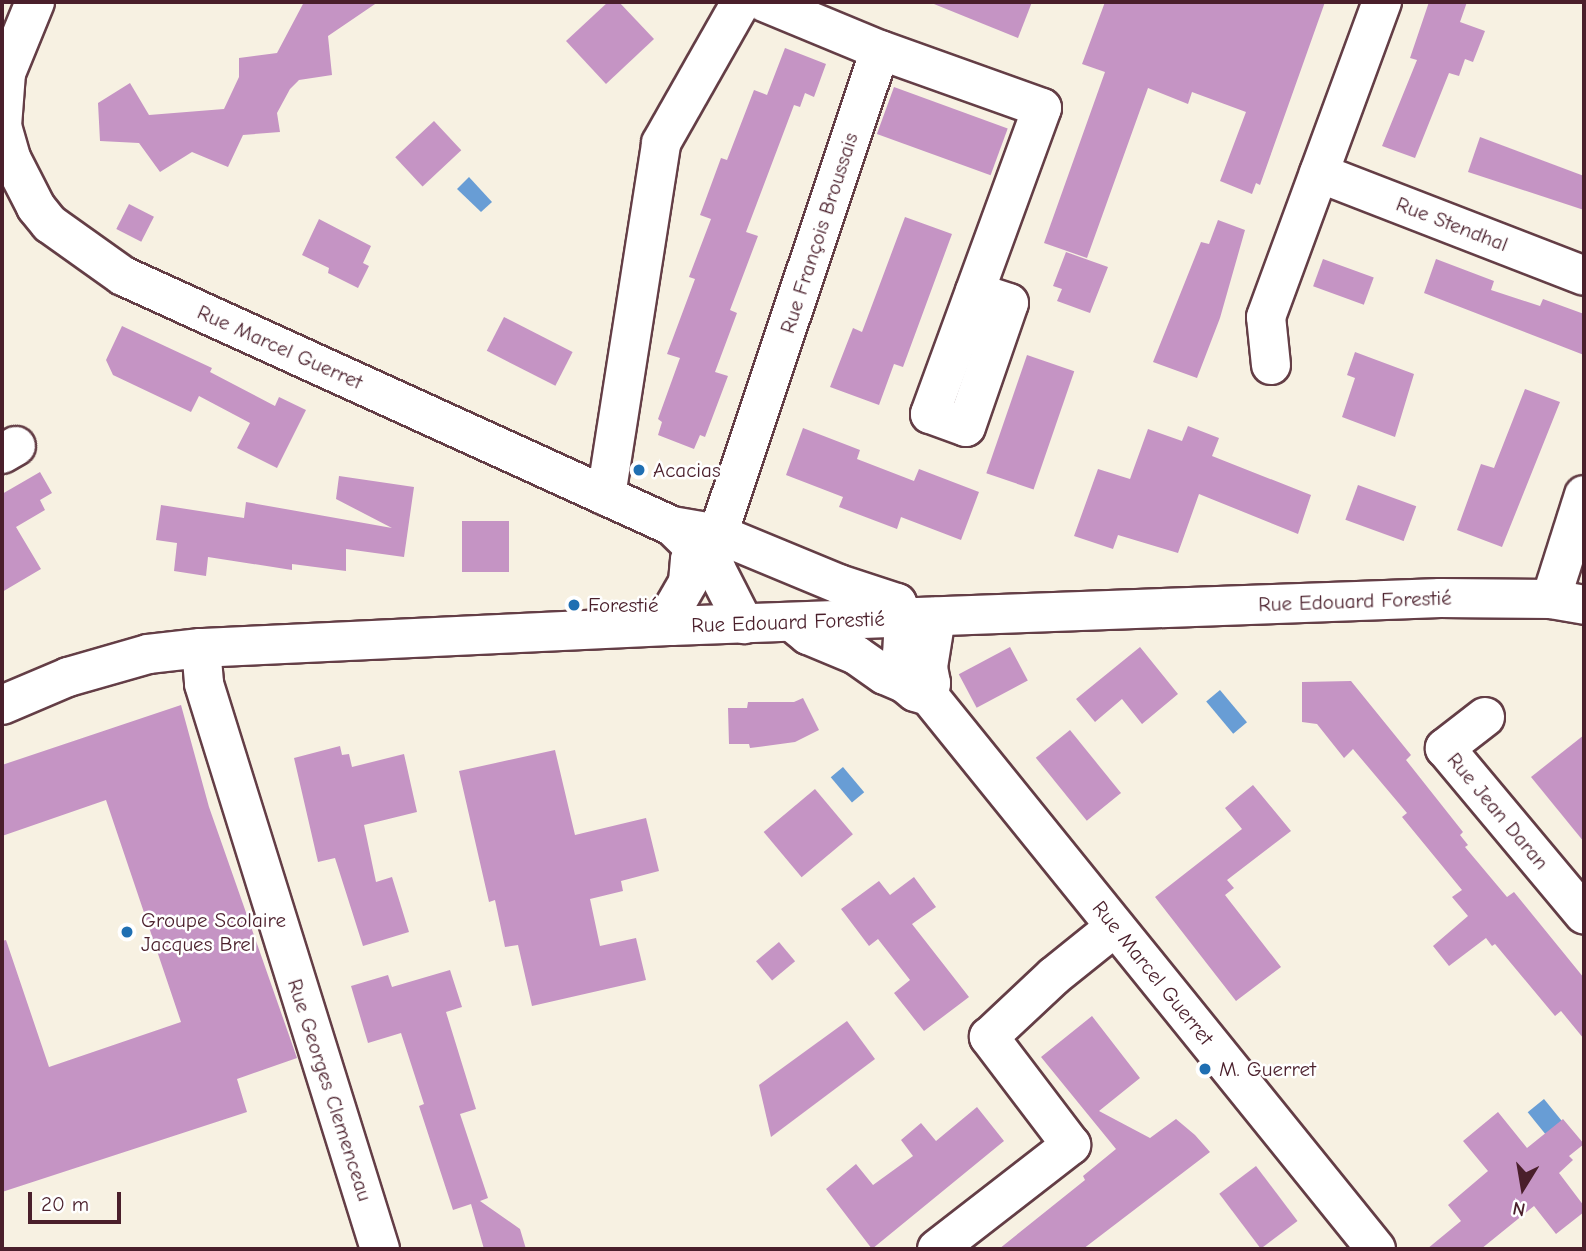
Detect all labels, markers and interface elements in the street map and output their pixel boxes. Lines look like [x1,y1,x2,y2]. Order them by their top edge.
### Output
street label: Rue François Broussais [775,129,863,337]
street label: Rue Stendhal [1393,191,1511,257]
street label: Rue Marcel Guerret [193,299,367,395]
place label: Acacias [653,457,721,483]
marker: Acacias [631,462,647,478]
street label: Rue Edouard Forestié [1258,585,1452,617]
place label: Forestié [588,592,659,618]
marker: Forestié [566,597,582,613]
street label: Rue Edouard Forestié [691,606,885,638]
street label: Rue Jean Daran [1442,747,1554,875]
street label: Rue Marcel Guerret [1087,896,1219,1050]
place label: Groupe Scolaire Jacques Brel [141,907,286,957]
marker: Groupe Scolaire Jacques Brel [119,924,135,940]
street label: Rue Georges Clemenceau [282,976,378,1204]
place label: M. Guerret [1219,1056,1316,1082]
marker: M. Guerret [1197,1061,1213,1077]
north arrow [1488,1153,1558,1223]
scale bar [32,1178,124,1222]
text: 20 m [41,1192,89,1216]
text: N [1511,1197,1527,1221]

